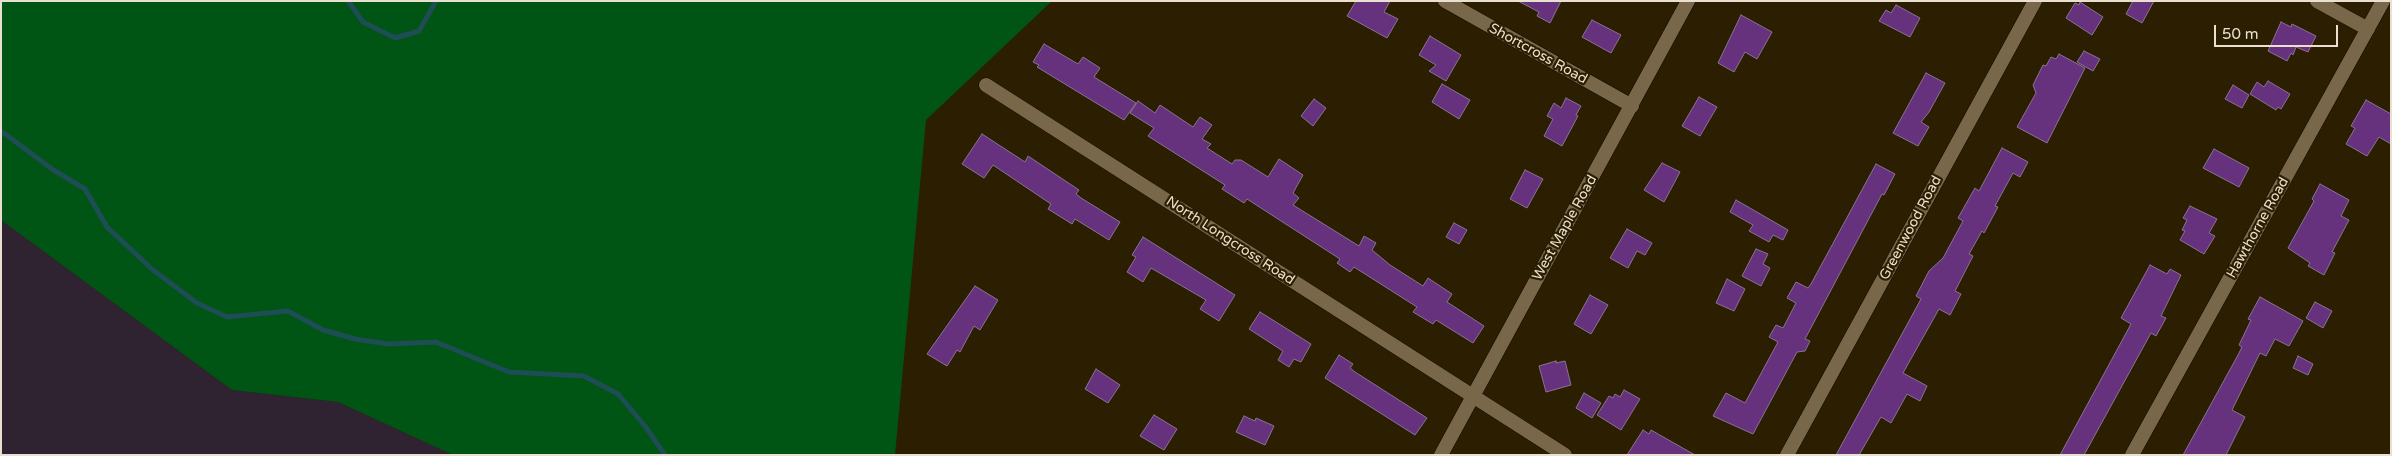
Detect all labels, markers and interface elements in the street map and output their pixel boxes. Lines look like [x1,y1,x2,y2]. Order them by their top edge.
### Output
scale bar [2217,15,2341,47]
street label: Shortcross Road [1486,20,1590,88]
text: 50 m [2222,25,2259,43]
street label: West Maple Road [1529,173,1601,283]
street label: Greenwood Road [1876,173,1946,283]
street label: Hawthorne Road [2223,175,2293,281]
street label: North Longcross Road [1163,193,1297,289]

